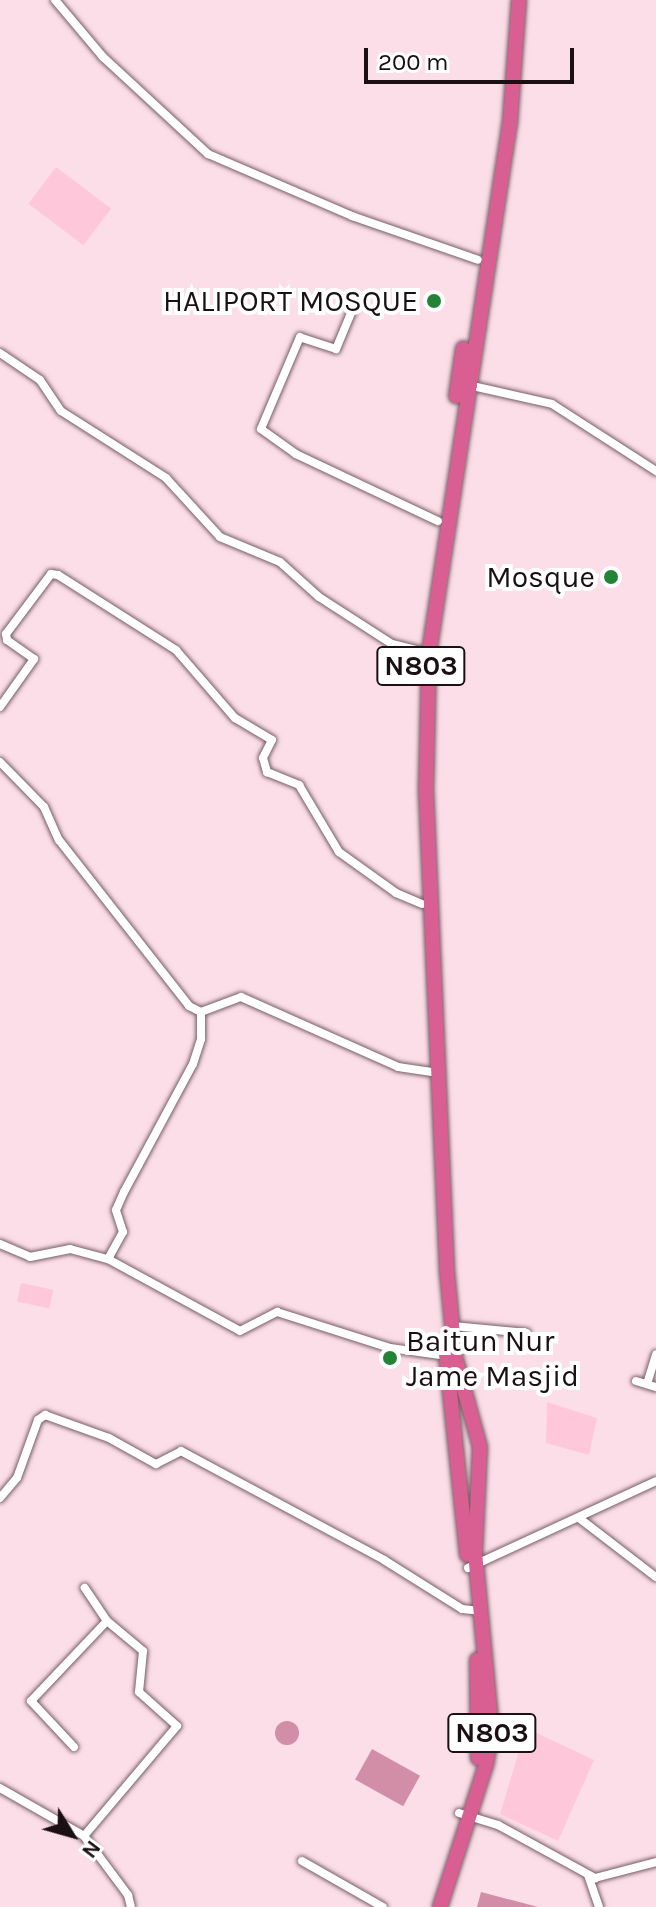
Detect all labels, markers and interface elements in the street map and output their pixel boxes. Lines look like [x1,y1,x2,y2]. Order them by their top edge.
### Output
scale bar [368,32,578,82]
text: 200 m [378,48,449,76]
place label: HALIPORT MOSQUE [163,283,418,319]
marker: HALIPORT MOSQUE [425,292,443,310]
place label: Mosque [486,559,595,595]
marker: Mosque [602,568,620,586]
road number: N803 [375,642,467,690]
place label: Baitun Nur Jame Masjid [406,1323,579,1394]
marker: Baitun Nur Jame Masjid [381,1349,399,1367]
road number: N803 [446,1709,538,1757]
north arrow [32,1795,112,1875]
text: N [76,1835,106,1864]

